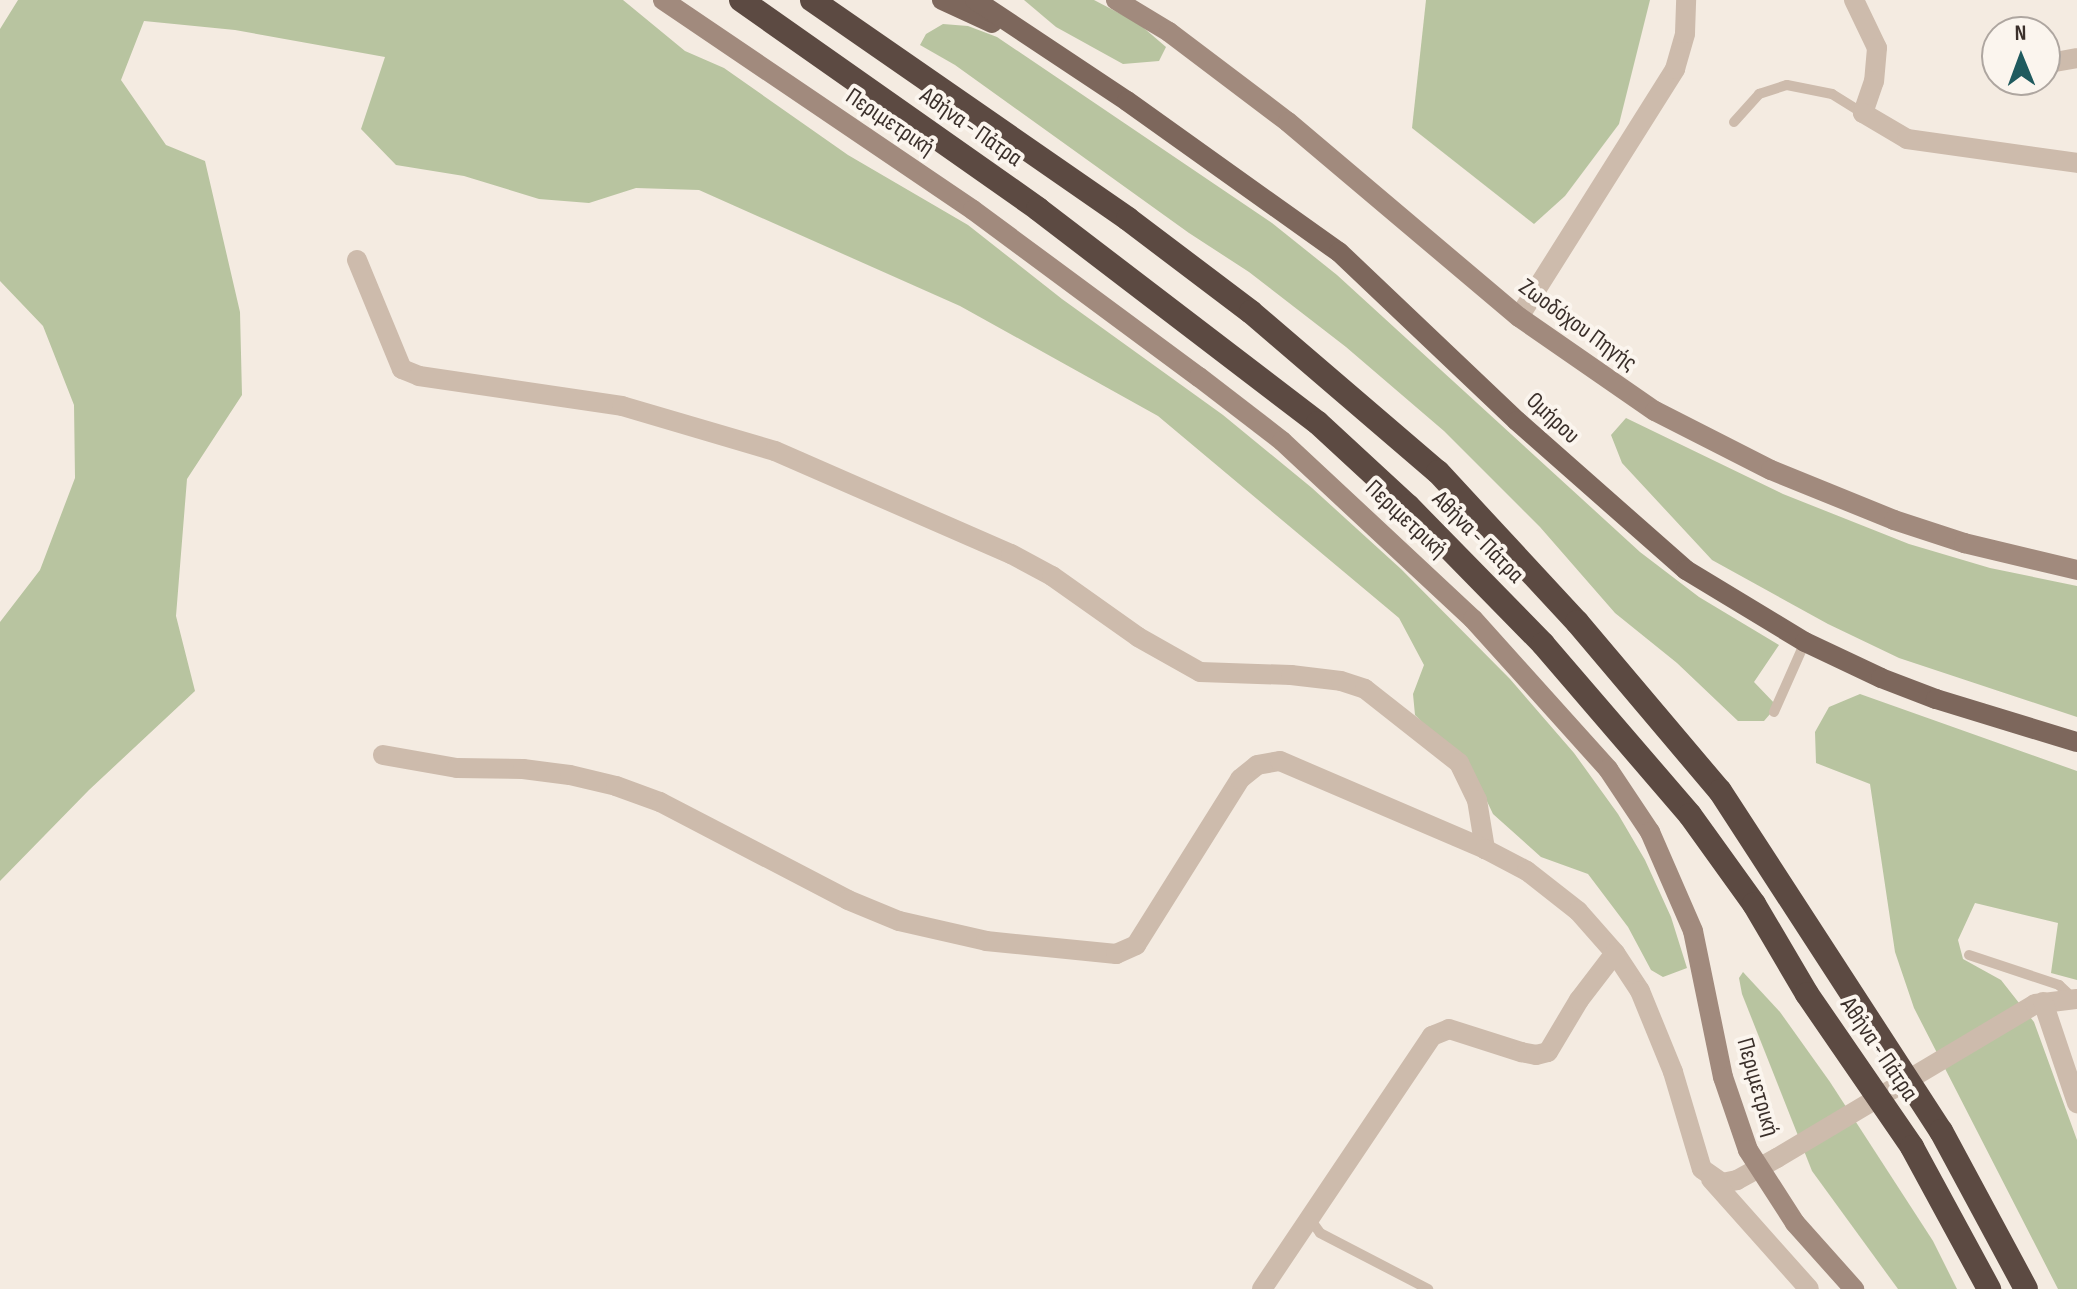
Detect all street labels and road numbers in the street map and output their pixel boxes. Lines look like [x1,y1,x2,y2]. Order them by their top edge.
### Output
street label: Αθήνα - Πάτρα [914,81,1028,173]
street label: Περιμετρική [840,82,940,162]
street label: Ζωοδόχου Πηγής [1513,273,1643,377]
street label: Ομήρου [1520,386,1586,450]
street label: Περιμετρική [1359,474,1453,564]
street label: Αθήνα - Πάτρα [1426,485,1530,589]
street label: Αθήνα - Πάτρα [1834,992,1924,1106]
street label: Περιμετρική [1730,1035,1786,1139]

